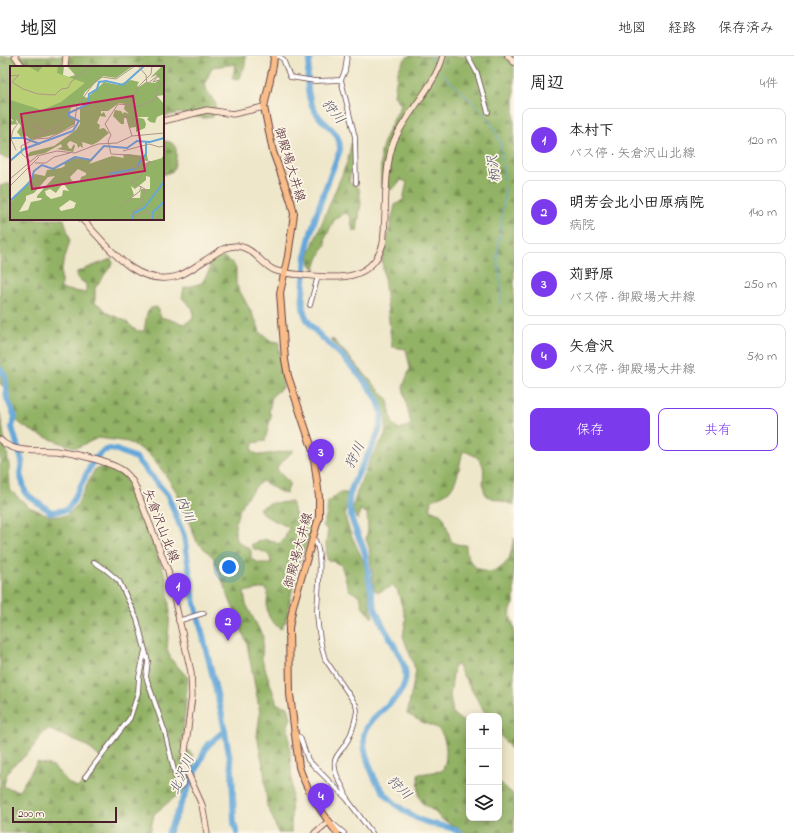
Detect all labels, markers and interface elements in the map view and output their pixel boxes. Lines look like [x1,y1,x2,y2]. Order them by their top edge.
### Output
text: 地図 [20,16,58,43]
text: 地図 [618,18,646,39]
text: 経路 [668,18,696,39]
text: 保存済み [718,18,774,39]
inset map [10,66,164,220]
text: 周辺 [530,71,564,96]
text: 4件 [760,74,778,93]
water label: 狩川 [316,94,350,129]
text: 本村下 [569,120,614,142]
street label: 御殿場大井線 [269,124,310,205]
text: 1 [542,131,546,150]
text: 120 m [747,131,777,150]
text: バス停 · 矢倉沢山北線 [569,144,695,163]
water label: 柄沢 [482,153,507,184]
text: 明芳会北小田原病院 [569,192,704,214]
text: 2 [541,203,547,222]
text: 140 m [749,203,777,222]
text: 病院 [569,216,595,235]
text: 苅野原 [569,264,614,286]
text: 3 [541,275,547,294]
text: 250 m [744,275,777,294]
text: バス停 · 御殿場大井線 [569,288,695,307]
text: 矢倉沢 [569,336,614,358]
text: 4 [541,347,547,366]
text: 510 m [746,347,777,366]
text: バス停 · 御殿場大井線 [569,360,695,379]
button: 保存 [530,408,650,451]
button: 共有 [658,408,778,451]
water label: 狩川 [340,438,371,473]
pin: 3 [308,439,334,472]
street label: 矢倉沢山北線 [138,486,184,566]
water label: 内川 [170,493,200,526]
street label: 御殿場大井線 [279,509,318,591]
your location [219,557,239,577]
pin: 1 [165,573,191,606]
pin: 2 [215,608,241,641]
map controls [466,713,502,821]
button: + [466,713,502,749]
button: − [466,749,502,785]
water label: 北沢川 [164,751,201,798]
water label: 狩川 [382,771,416,805]
pin: 4 [308,783,334,816]
button: layers [466,785,502,821]
scale bar [12,805,117,824]
text: 200 m [18,806,44,822]

